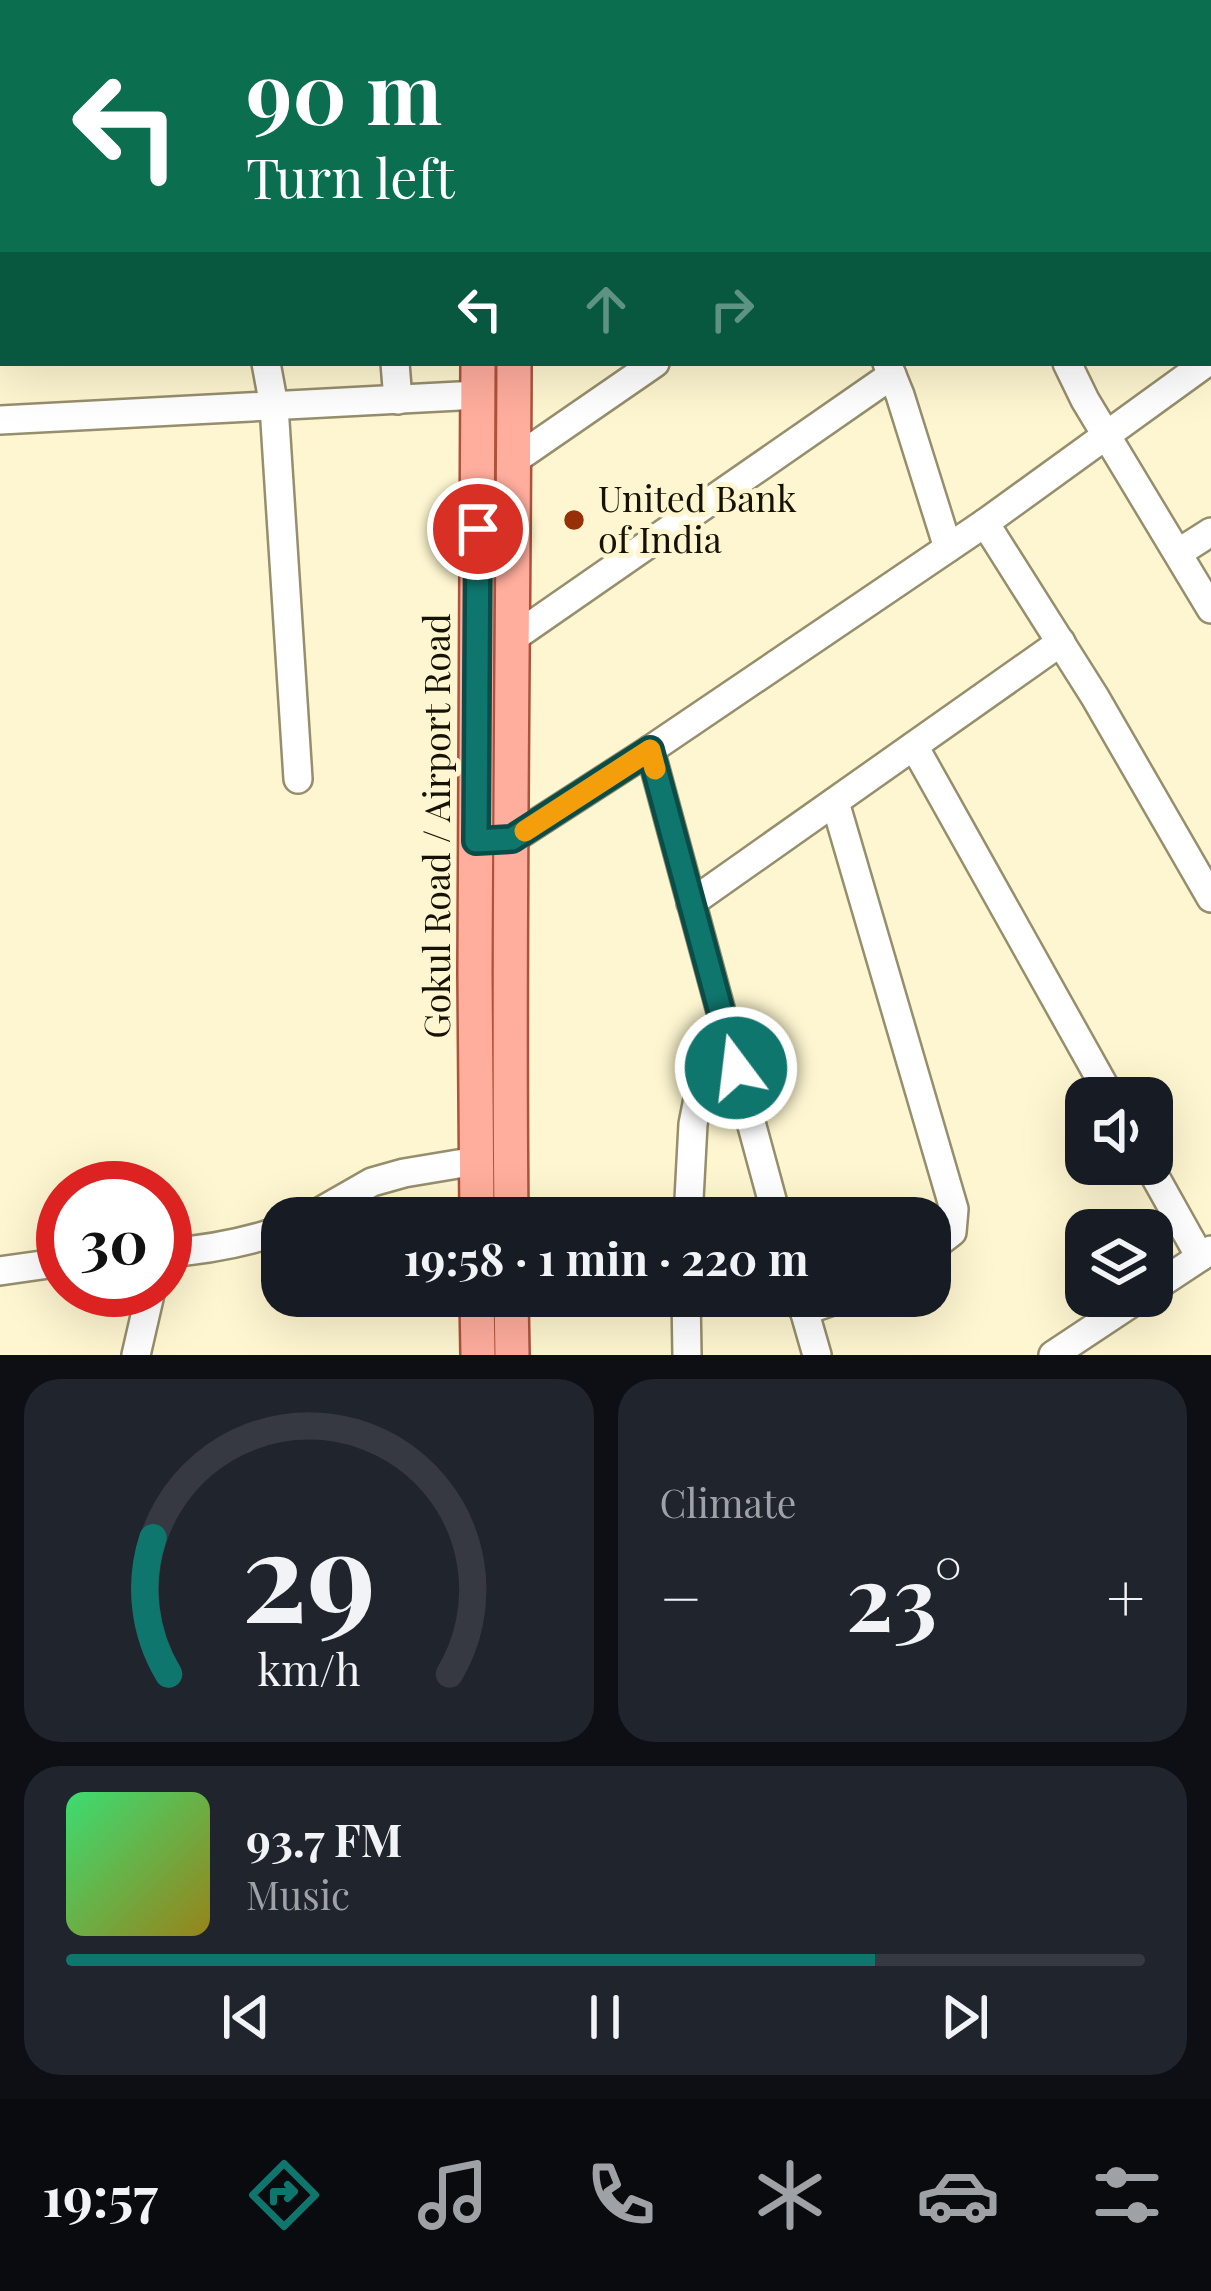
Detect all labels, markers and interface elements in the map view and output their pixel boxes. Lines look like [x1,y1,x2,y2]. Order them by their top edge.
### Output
text: 90 m [246,34,442,146]
icon: left [48,48,204,204]
text: Turn left [246,141,455,213]
icon: left [447,276,513,342]
icon: ahead [573,276,639,342]
icon: right [699,276,765,342]
place label: United Bank of India [598,473,797,562]
pin [427,478,529,580]
icon: arrive [445,496,511,562]
marker: United Bank of India [561,507,587,533]
street label: Gokul Road / Airport Road [411,613,459,1039]
position arrow [673,1005,799,1131]
map controls [1065,1077,1173,1317]
button: sound [1065,1077,1173,1185]
speed limit sign: 30 [36,1161,192,1317]
button: layers [1065,1209,1173,1317]
text: 19:58 · 1 min · 220 m [403,1227,809,1287]
text: Climate [660,1476,797,1528]
text: 29 [242,1488,376,1654]
text: 23° [846,1535,962,1655]
text: − [660,1552,702,1640]
text: + [1106,1552,1145,1640]
text: km/h [257,1639,360,1696]
text: 93.7 FM [246,1808,402,1868]
text: Music [246,1868,350,1920]
icon: previous [213,1984,279,2050]
icon: pause [572,1984,638,2050]
icon: next [932,1984,998,2050]
icon: directions [242,2153,326,2237]
icon: music [411,2153,495,2237]
icon: phone [579,2153,663,2237]
icon: climate [748,2153,832,2237]
icon: car [916,2153,1000,2237]
icon: filters [1085,2153,1169,2237]
text: 19:57 [42,2159,158,2231]

